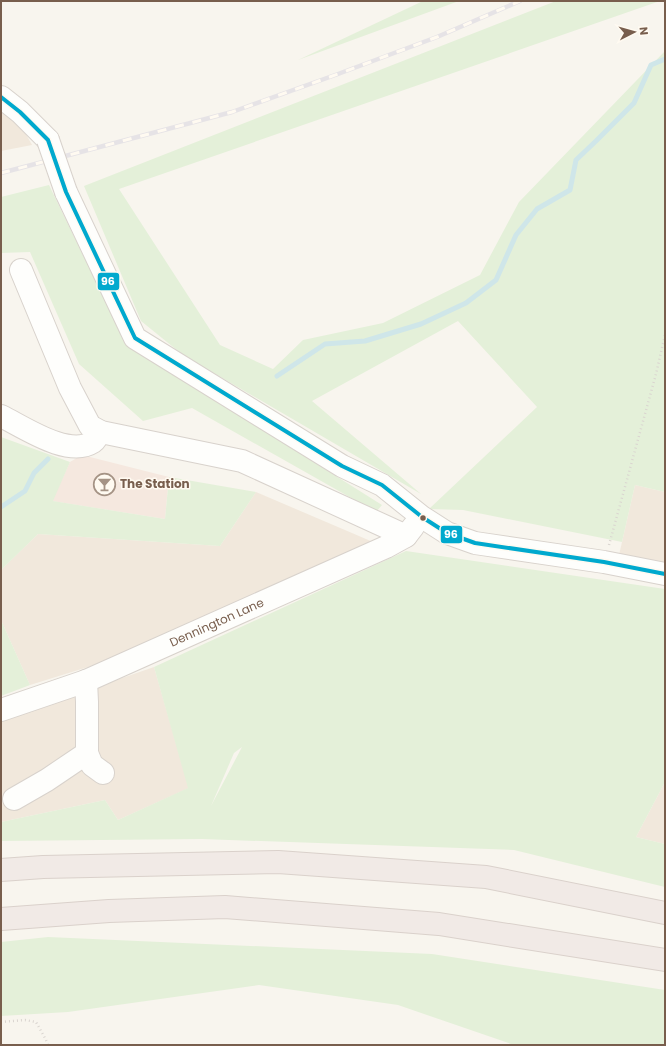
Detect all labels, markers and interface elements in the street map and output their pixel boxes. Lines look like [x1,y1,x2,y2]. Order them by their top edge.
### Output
north arrow [614,12,654,52]
text: N [636,26,652,36]
line badge: 96 [97,272,120,291]
text: 96 [101,273,115,289]
bar icon: The Station [92,471,118,497]
place label: The Station [120,475,190,492]
unlabelled marker [418,513,428,523]
line badge: 96 [440,525,463,544]
text: 96 [444,526,458,542]
street label: Dennington Lane [167,594,266,651]

